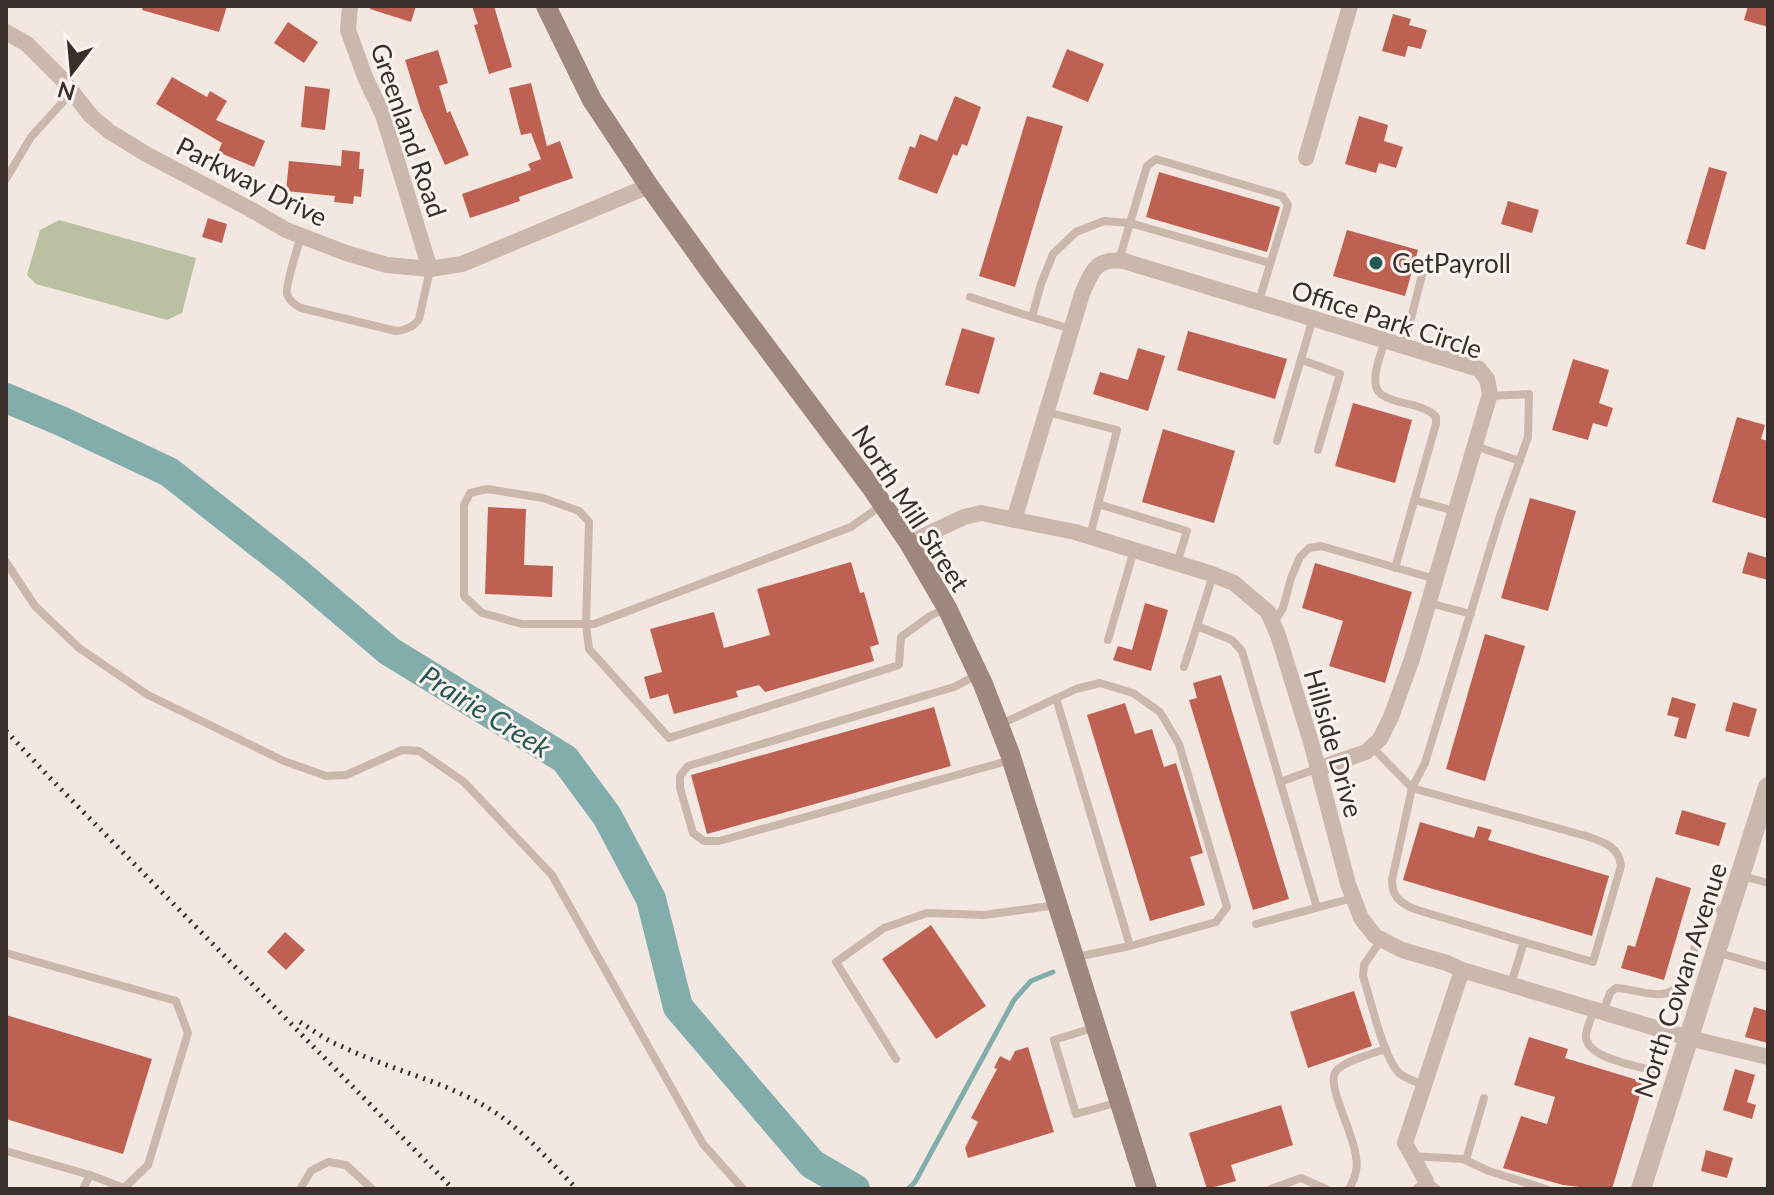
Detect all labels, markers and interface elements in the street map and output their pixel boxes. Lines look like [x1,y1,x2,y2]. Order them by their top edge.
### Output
north arrow [32,32,112,112]
street label: Greenland Road [364,39,454,221]
text: N [54,76,78,107]
street label: Parkway Drive [171,129,333,233]
place label: GetPayroll [1392,247,1511,279]
marker: GetPayroll [1367,254,1385,272]
street label: Office Park Circle [1288,273,1486,365]
street label: North Mill Street [845,419,977,598]
water label: Prairie Creek [414,658,558,765]
street label: Hillside Drive [1298,665,1370,821]
street label: North Cowan Avenue [1627,858,1733,1102]

